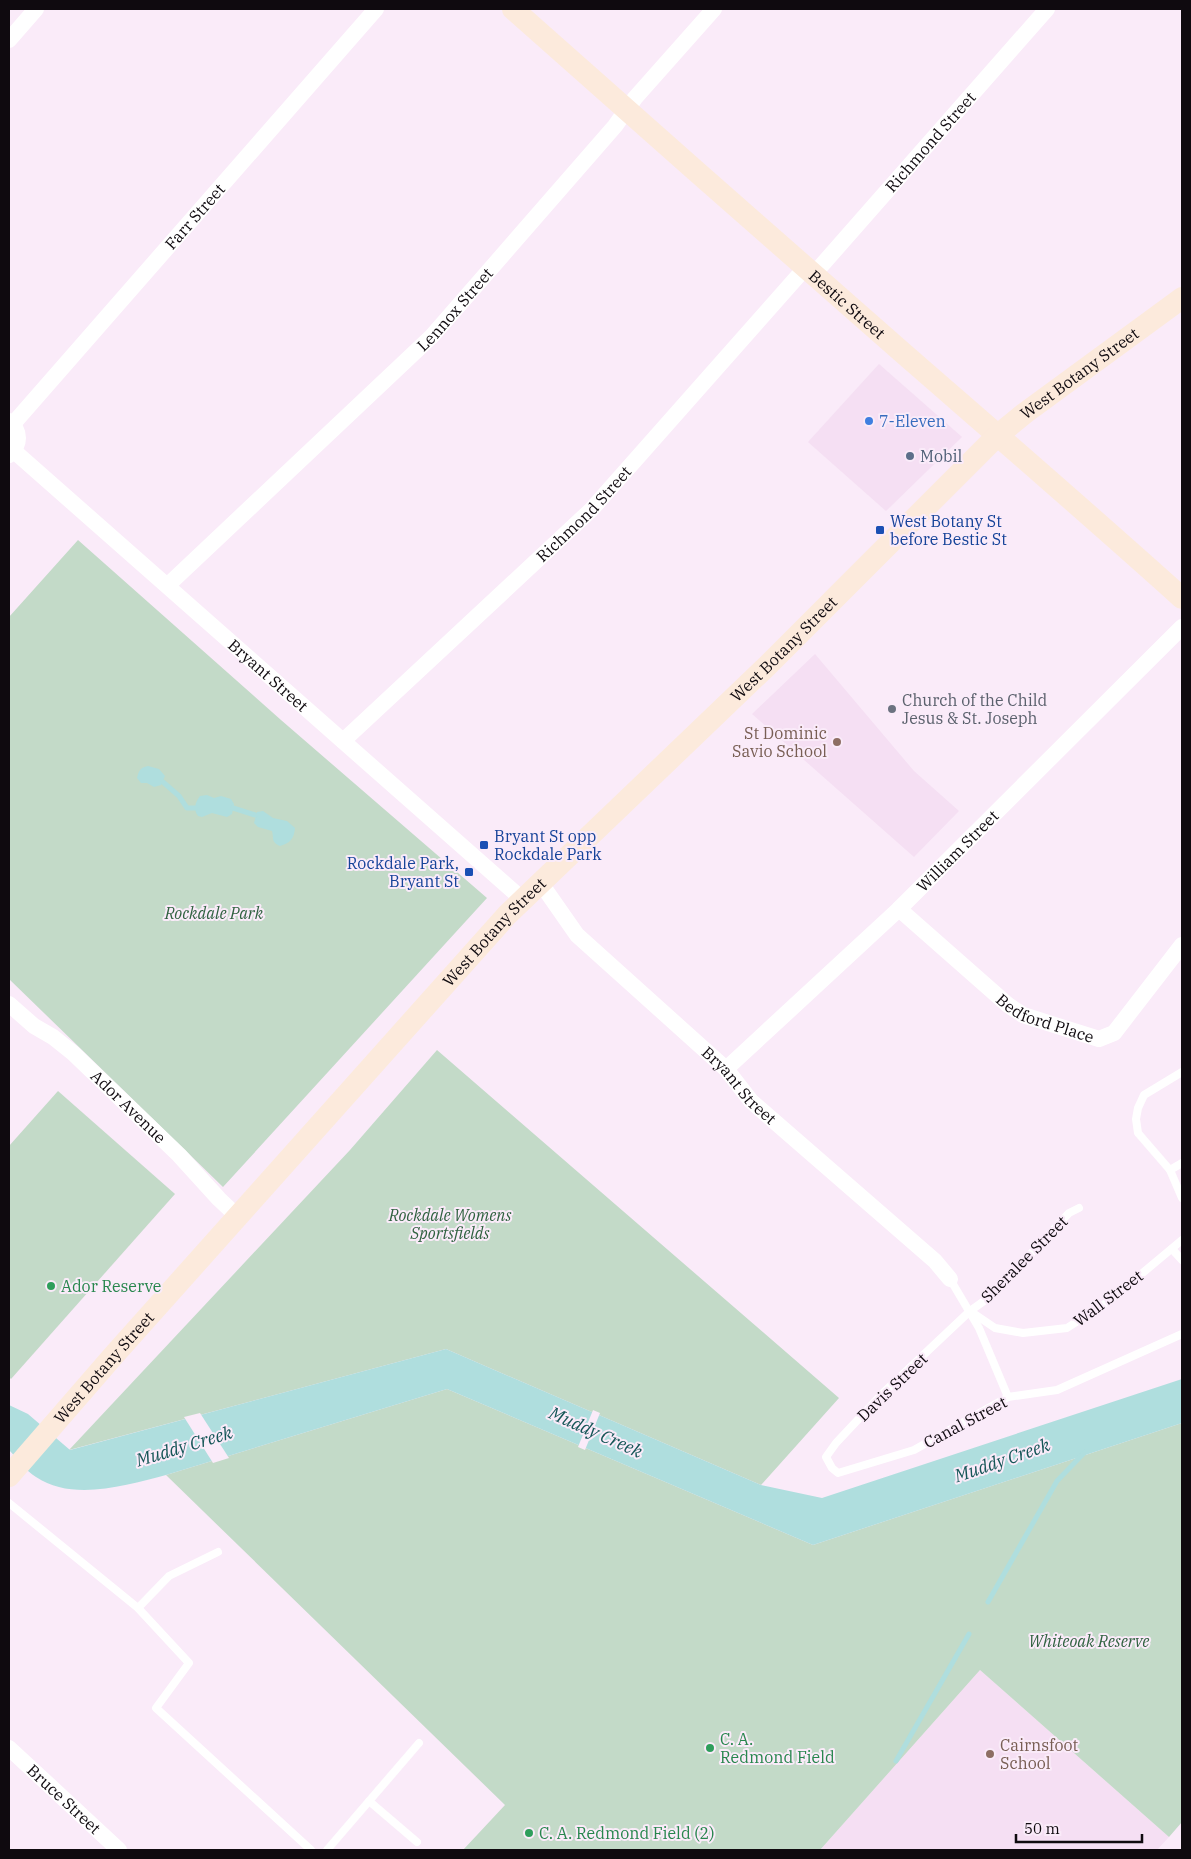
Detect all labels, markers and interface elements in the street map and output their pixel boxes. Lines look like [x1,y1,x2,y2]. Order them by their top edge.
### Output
street label: Richmond Street [881,87,980,196]
street label: Farr Street [161,179,229,253]
street label: Lennox Street [412,263,497,355]
street label: Bestic Street [805,266,890,343]
street label: West Botany Street [1016,323,1143,423]
place label: 7-Eleven [879,411,946,431]
marker: 7-Eleven [863,415,875,427]
place label: Mobil [920,446,963,466]
marker: Mobil [904,450,916,462]
street label: Richmond Street [532,461,636,566]
place label: West Botany St before Bestic St [890,511,1007,549]
marker: West Botany St before Bestic St [874,524,886,536]
street label: West Botany Street [726,592,841,706]
street label: Bryant Street [224,635,313,716]
place label: Church of the Child Jesus & St. Joseph [902,690,1048,728]
marker: Church of the Child Jesus & St. Joseph [886,703,898,715]
place label: St Dominic Savio School [732,723,827,761]
marker: St Dominic Savio School [831,736,843,748]
street label: William Street [912,806,1003,896]
place label: Bryant St opp Rockdale Park [494,826,602,864]
marker: Bryant St opp Rockdale Park [478,839,490,851]
place label: Rockdale Park, Bryant St [347,853,459,891]
marker: Rockdale Park, Bryant St [463,866,475,878]
street label: West Botany Street [438,873,550,990]
park label: Rockdale Park [164,903,264,923]
street label: Bedford Place [992,989,1097,1047]
street label: Bryant Street [698,1042,781,1129]
street label: Ador Avenue [87,1066,170,1147]
park label: Rockdale Womens Sportsfields [388,1205,511,1243]
street label: Sheralee Street [976,1211,1072,1307]
street label: Wall Street [1069,1265,1147,1331]
place label: Ador Reserve [61,1276,161,1296]
marker: Ador Reserve [45,1280,57,1292]
street label: West Botany Street [49,1307,158,1427]
street label: Davis Street [853,1348,932,1425]
street label: Canal Street [920,1392,1010,1452]
water label: Muddy Creek [545,1401,647,1463]
water label: Muddy Creek [132,1420,236,1472]
water label: Muddy Creek [950,1433,1053,1487]
park label: Whiteoak Reserve [1029,1631,1149,1651]
place label: C. A. Redmond Field [720,1729,835,1767]
place label: Cairnsfoot School [1000,1735,1079,1773]
marker: C. A. Redmond Field [704,1742,716,1754]
marker: Cairnsfoot School [984,1748,996,1760]
street label: Bruce Street [23,1760,105,1838]
scale bar [1016,1812,1142,1844]
text: 50 m [1024,1819,1060,1838]
place label: C. A. Redmond Field (2) [539,1823,714,1843]
marker: C. A. Redmond Field (2) [523,1827,535,1839]

